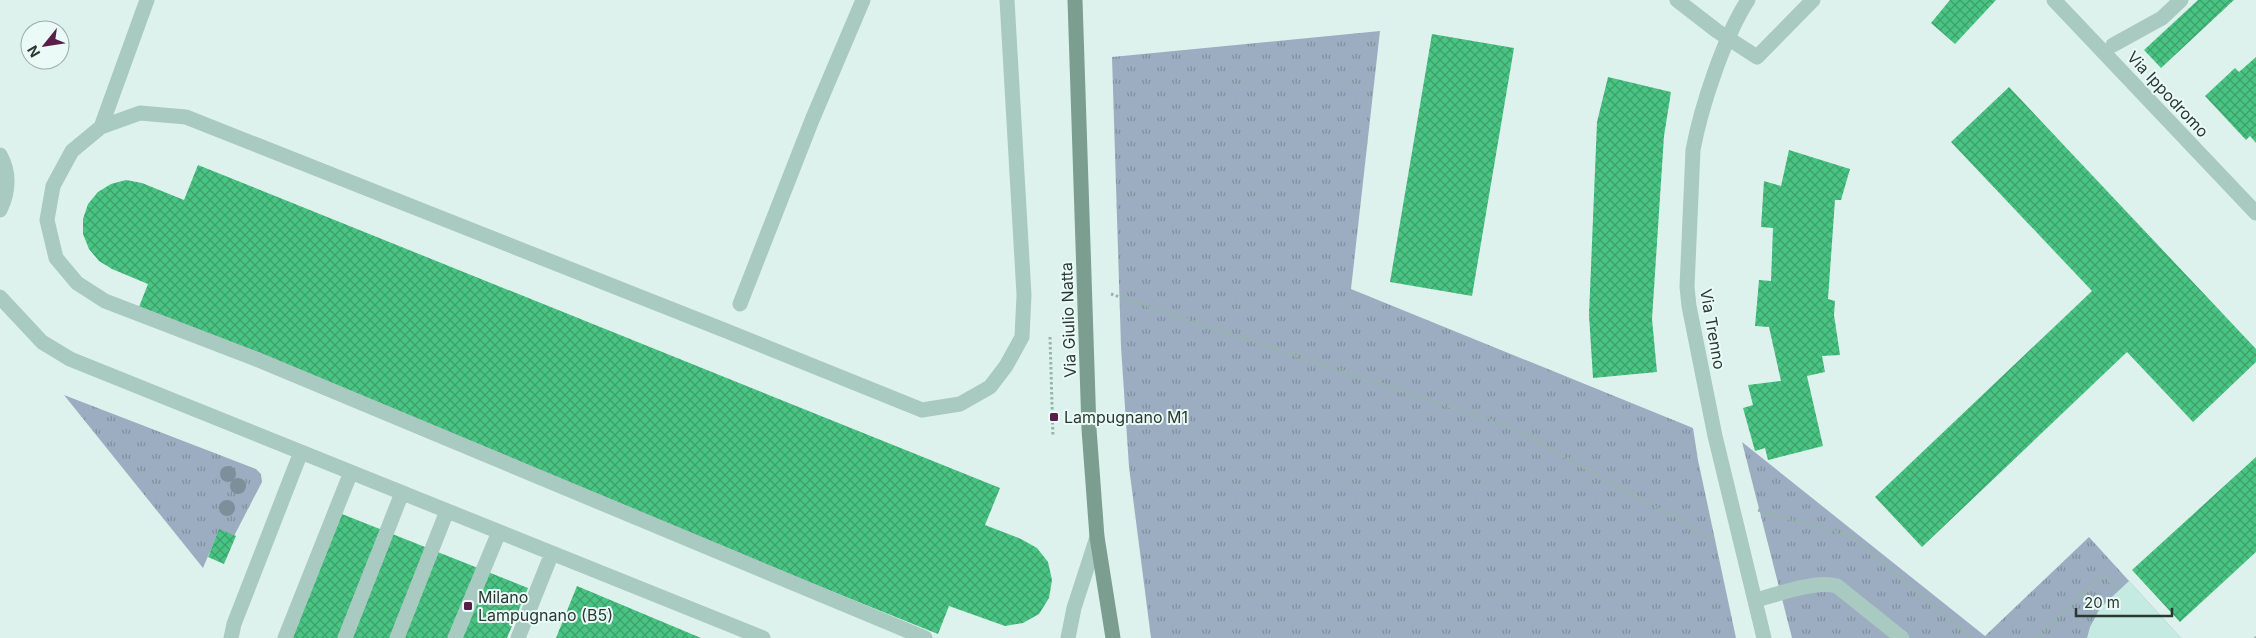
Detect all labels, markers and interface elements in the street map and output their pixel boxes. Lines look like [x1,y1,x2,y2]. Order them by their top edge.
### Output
north arrow [20,20,70,70]
text: N [23,43,43,61]
street label: Via Ippodromo [2123,47,2213,141]
street label: Via Giulio Natta [1056,262,1080,378]
street label: Via Trenno [1696,287,1730,371]
place label: Lampugnano M1 [1064,407,1188,427]
marker: Lampugnano M1 [1048,411,1060,423]
scale bar [2076,586,2172,618]
place label: Milano Lampugnano (B5) [478,587,613,625]
text: 20 m [2084,593,2120,612]
marker: Milano Lampugnano (B5) [462,600,474,612]

